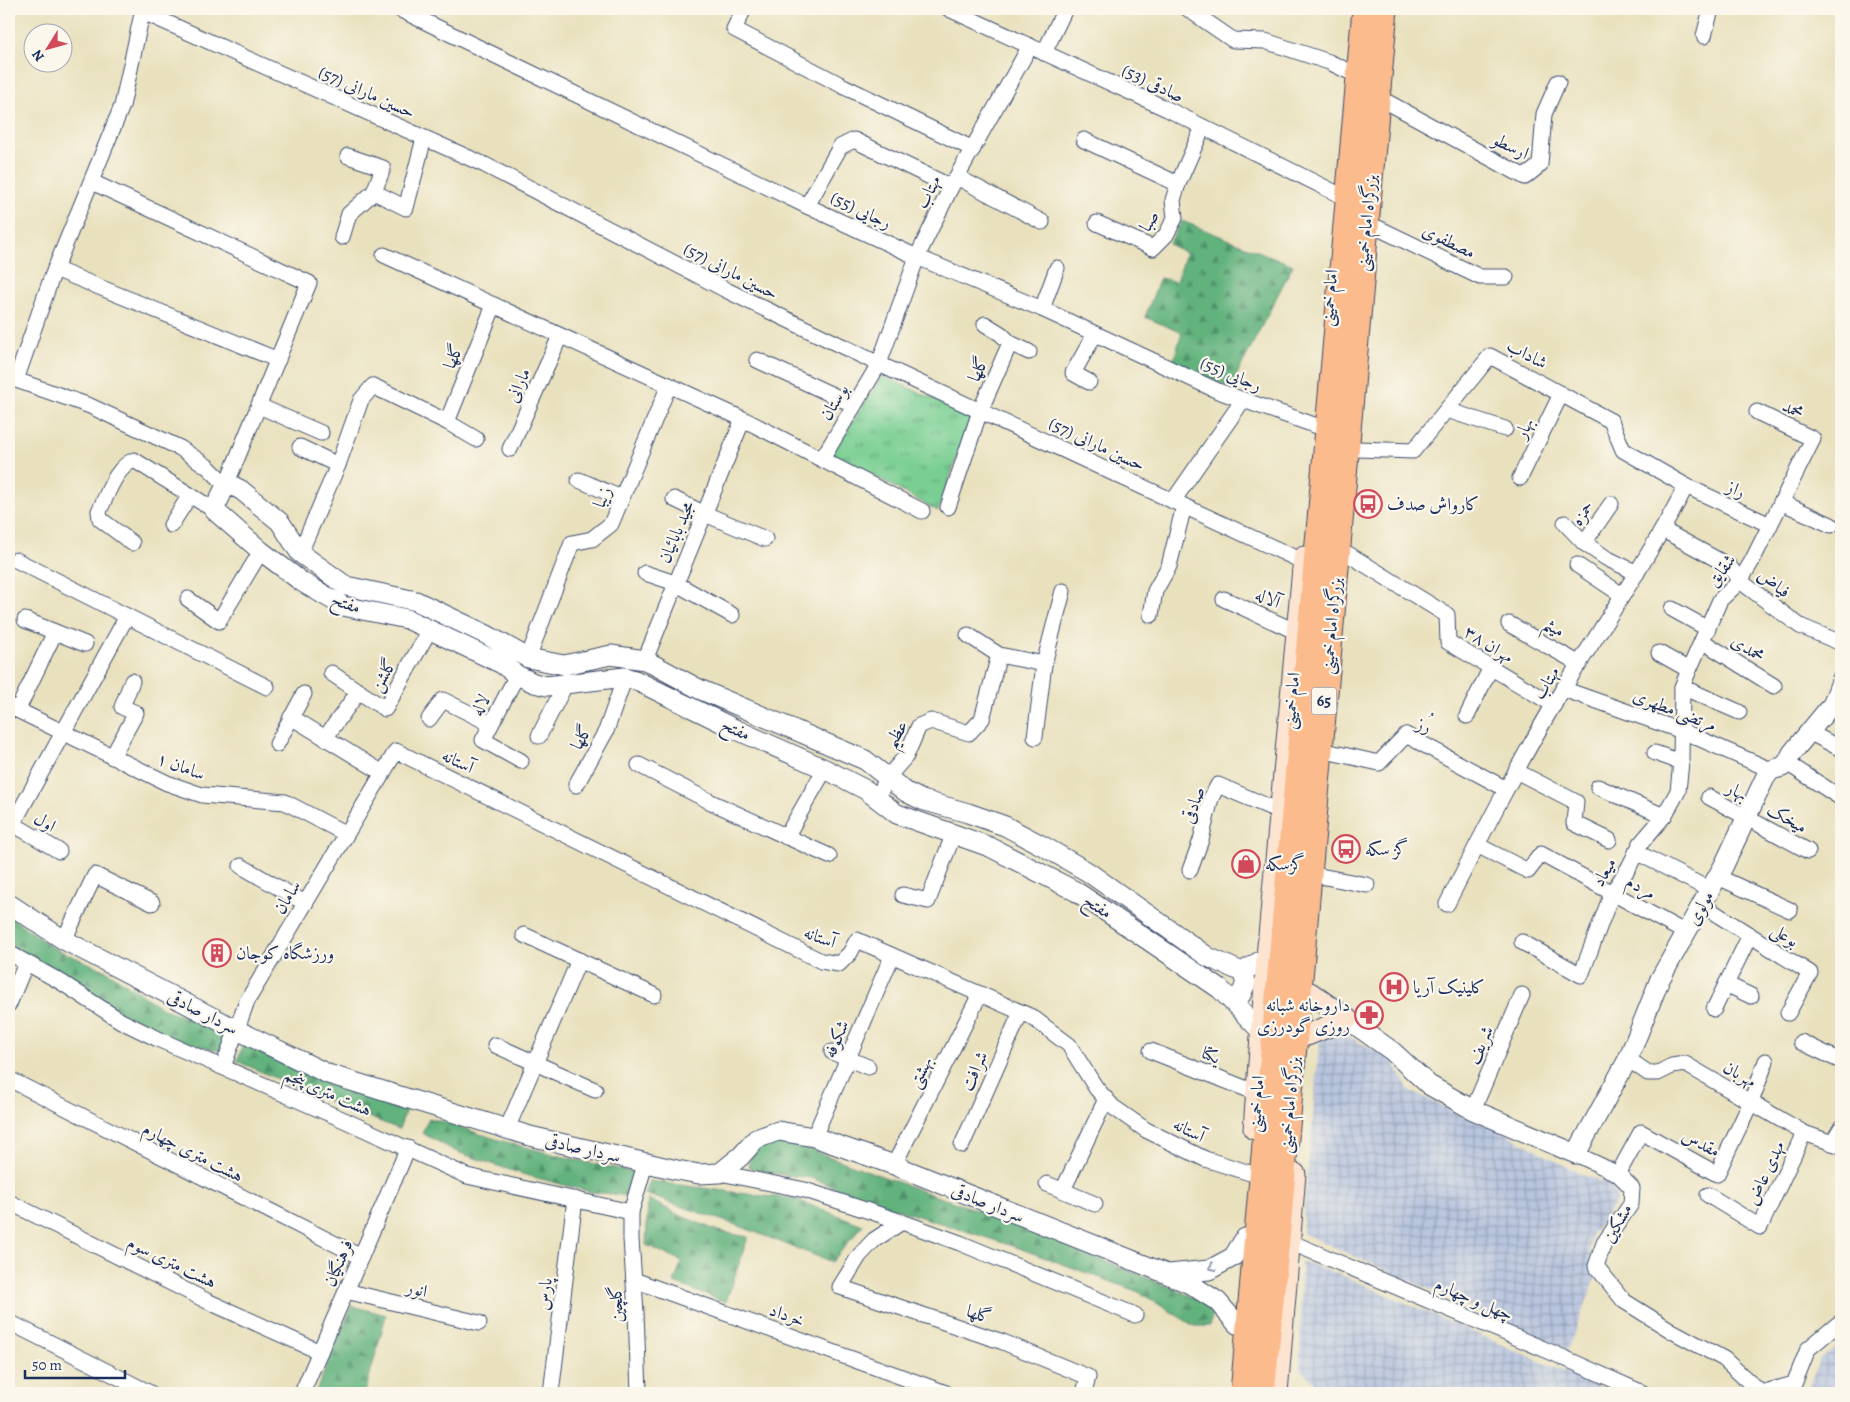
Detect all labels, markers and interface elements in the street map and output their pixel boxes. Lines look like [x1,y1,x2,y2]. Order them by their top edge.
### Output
north arrow [22,22,72,72]
text: N [27,46,49,65]
street label: صادقی (53) [1118,58,1188,108]
street label: حسین مارانی (57) [315,60,419,124]
street label: ارسطو [1487,126,1533,165]
street label: مهتاب [909,171,947,213]
street label: بزرگراه امام خمینی [1350,174,1386,273]
street label: رجایی (55) [827,186,895,234]
street label: صبا [1133,206,1165,236]
street label: مصطفوی [1418,218,1480,264]
street label: حسین مارانی (57) [679,237,783,305]
street label: امام خمینی [1315,268,1347,328]
street label: شاداب [1502,333,1552,375]
street label: گلها [437,340,469,372]
street label: رجایی (55) [1197,351,1265,397]
street label: گلها [962,353,994,385]
street label: مارانی [500,364,536,406]
street label: بوستان [814,379,854,425]
street label: محمد [1778,393,1808,425]
street label: حسین مارانی (57) [1045,411,1149,477]
street label: بهار [1508,413,1539,444]
street label: راز [1721,473,1749,504]
street label: زیبا [587,483,617,511]
bus stop icon: کارواش صدف [1353,489,1383,519]
place label: کارواش صدف [1387,492,1479,516]
street label: حمزه [1565,496,1599,530]
street label: مجید بابائیان [652,497,700,567]
street label: شقایق [1701,549,1741,591]
street label: فیاض [1753,563,1795,603]
street label: بزرگراه امام خمینی [1315,577,1351,676]
street label: آلاله [1252,582,1286,615]
street label: مفتح [327,587,364,623]
street label: میثم [1536,611,1569,648]
street label: مهران ۳۸ [1460,619,1519,669]
street label: محمدی [1727,628,1769,668]
street label: گلشن [364,654,402,696]
street label: مهتاب [1527,662,1565,704]
street label: امام خمینی [1277,671,1309,731]
street label: مرتضی مطهری [1629,683,1720,738]
road number: 65 [1312,688,1336,714]
street label: لاله [464,690,496,720]
street label: رُز [1411,708,1436,739]
street label: مفتح [716,712,755,750]
street label: عظیم [878,716,919,756]
street label: گلها [564,720,598,754]
street label: آستانه [438,743,480,780]
street label: سامان ۱ [153,746,209,786]
street label: بهار [1720,775,1752,806]
street label: صادقی [1176,783,1210,827]
street label: میخک [1762,797,1812,839]
street label: اول [29,806,61,838]
bus stop icon: گز سکه [1331,834,1361,864]
place label: گز سکه [1365,837,1408,861]
shop icon: گزسکه [1231,849,1261,879]
place label: گزسکه [1265,852,1305,876]
street label: میعاد [1586,853,1622,891]
street label: مردم [1620,869,1660,908]
street label: سامان [267,875,307,919]
street label: مولوی [1681,886,1719,930]
street label: مفتح [1077,888,1117,928]
street label: بوعلی [1766,917,1803,954]
street label: آستانه [800,920,842,955]
building icon: ورزشگاه کوجان [202,938,232,968]
place label: ورزشگاه کوجان [236,941,334,965]
hospital icon: کلینیک آریا [1379,972,1409,1002]
place label: کلینیک آریا [1413,975,1485,999]
street label: سردار صادقی [163,984,243,1040]
place label: داروخانه شبانه روزی گودرزی [1257,993,1350,1038]
pharmacy icon: داروخانه شبانه روزی گودرزی [1354,1000,1384,1030]
street label: شکوفه [817,1016,855,1062]
street label: شریف [1461,1022,1499,1068]
street label: یکتا [1198,1040,1225,1070]
street label: شرافت [955,1047,993,1095]
street label: بهشتی [902,1052,939,1092]
street label: مهربان [1719,1055,1761,1093]
street label: بزرگراه امام خمینی [1273,1056,1309,1155]
street label: هشت متری پنجم [278,1062,376,1127]
street label: امام خمینی [1242,1074,1274,1134]
street label: آستانه [1169,1112,1211,1149]
street label: هشت متری چهارم [137,1116,248,1191]
street label: مقدس [1678,1123,1724,1163]
street label: سردار صادقی [543,1128,623,1168]
street label: مهدی عاض [1740,1137,1790,1209]
street label: سردار صادقی [948,1178,1028,1228]
street label: مشکین [1596,1199,1638,1247]
street label: هشت متری سوم [122,1230,221,1298]
street label: فرهنگیان [317,1236,359,1290]
one-way arrow [1208,1261,1217,1271]
street label: چهل و چهارم [1430,1272,1517,1330]
street label: انور [402,1274,430,1303]
street label: پارس [530,1275,559,1312]
street label: گلچین [603,1285,629,1323]
street label: خرداد [766,1298,808,1332]
street label: گلها [963,1299,995,1329]
scale bar [25,1347,125,1379]
text: 50 m [32,1355,62,1375]

